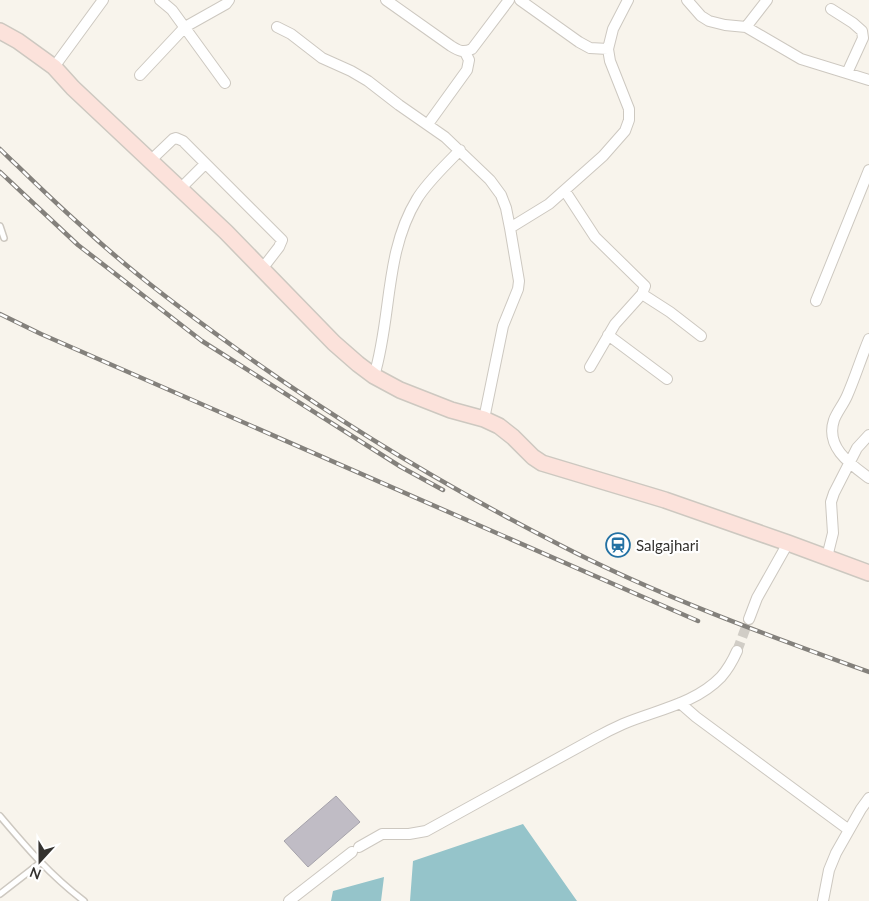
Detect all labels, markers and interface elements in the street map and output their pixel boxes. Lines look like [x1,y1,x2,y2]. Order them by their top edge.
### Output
station icon: Salgajhari [605,532,631,558]
place label: Salgajhari [636,536,699,554]
north arrow [15,836,65,886]
text: N [27,864,43,883]

